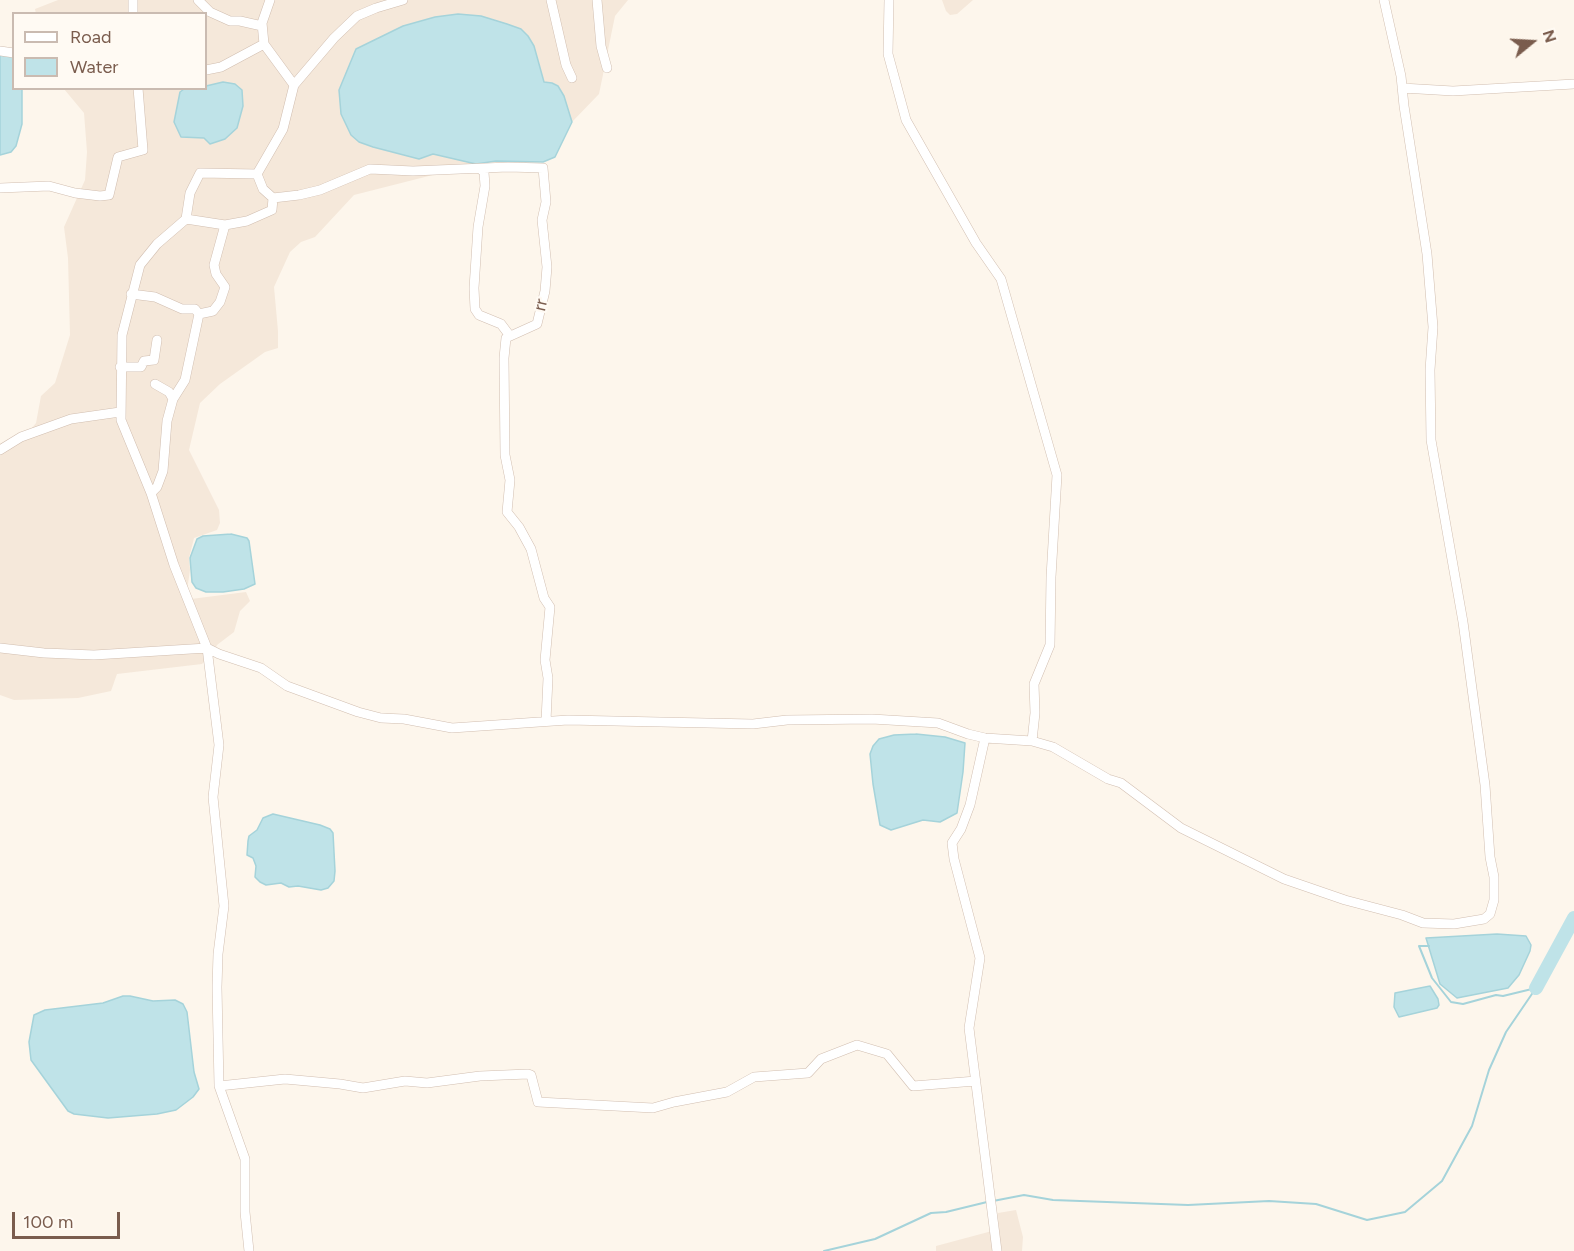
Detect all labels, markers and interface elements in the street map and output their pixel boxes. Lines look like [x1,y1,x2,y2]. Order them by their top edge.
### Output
legend [12,12,207,90]
north arrow [1502,12,1562,72]
text: Road [70,26,111,48]
text: N [1539,27,1561,45]
text: Water [70,56,118,78]
street label: rr [529,297,553,313]
scale bar [15,1200,123,1238]
text: 100 m [23,1211,73,1233]

